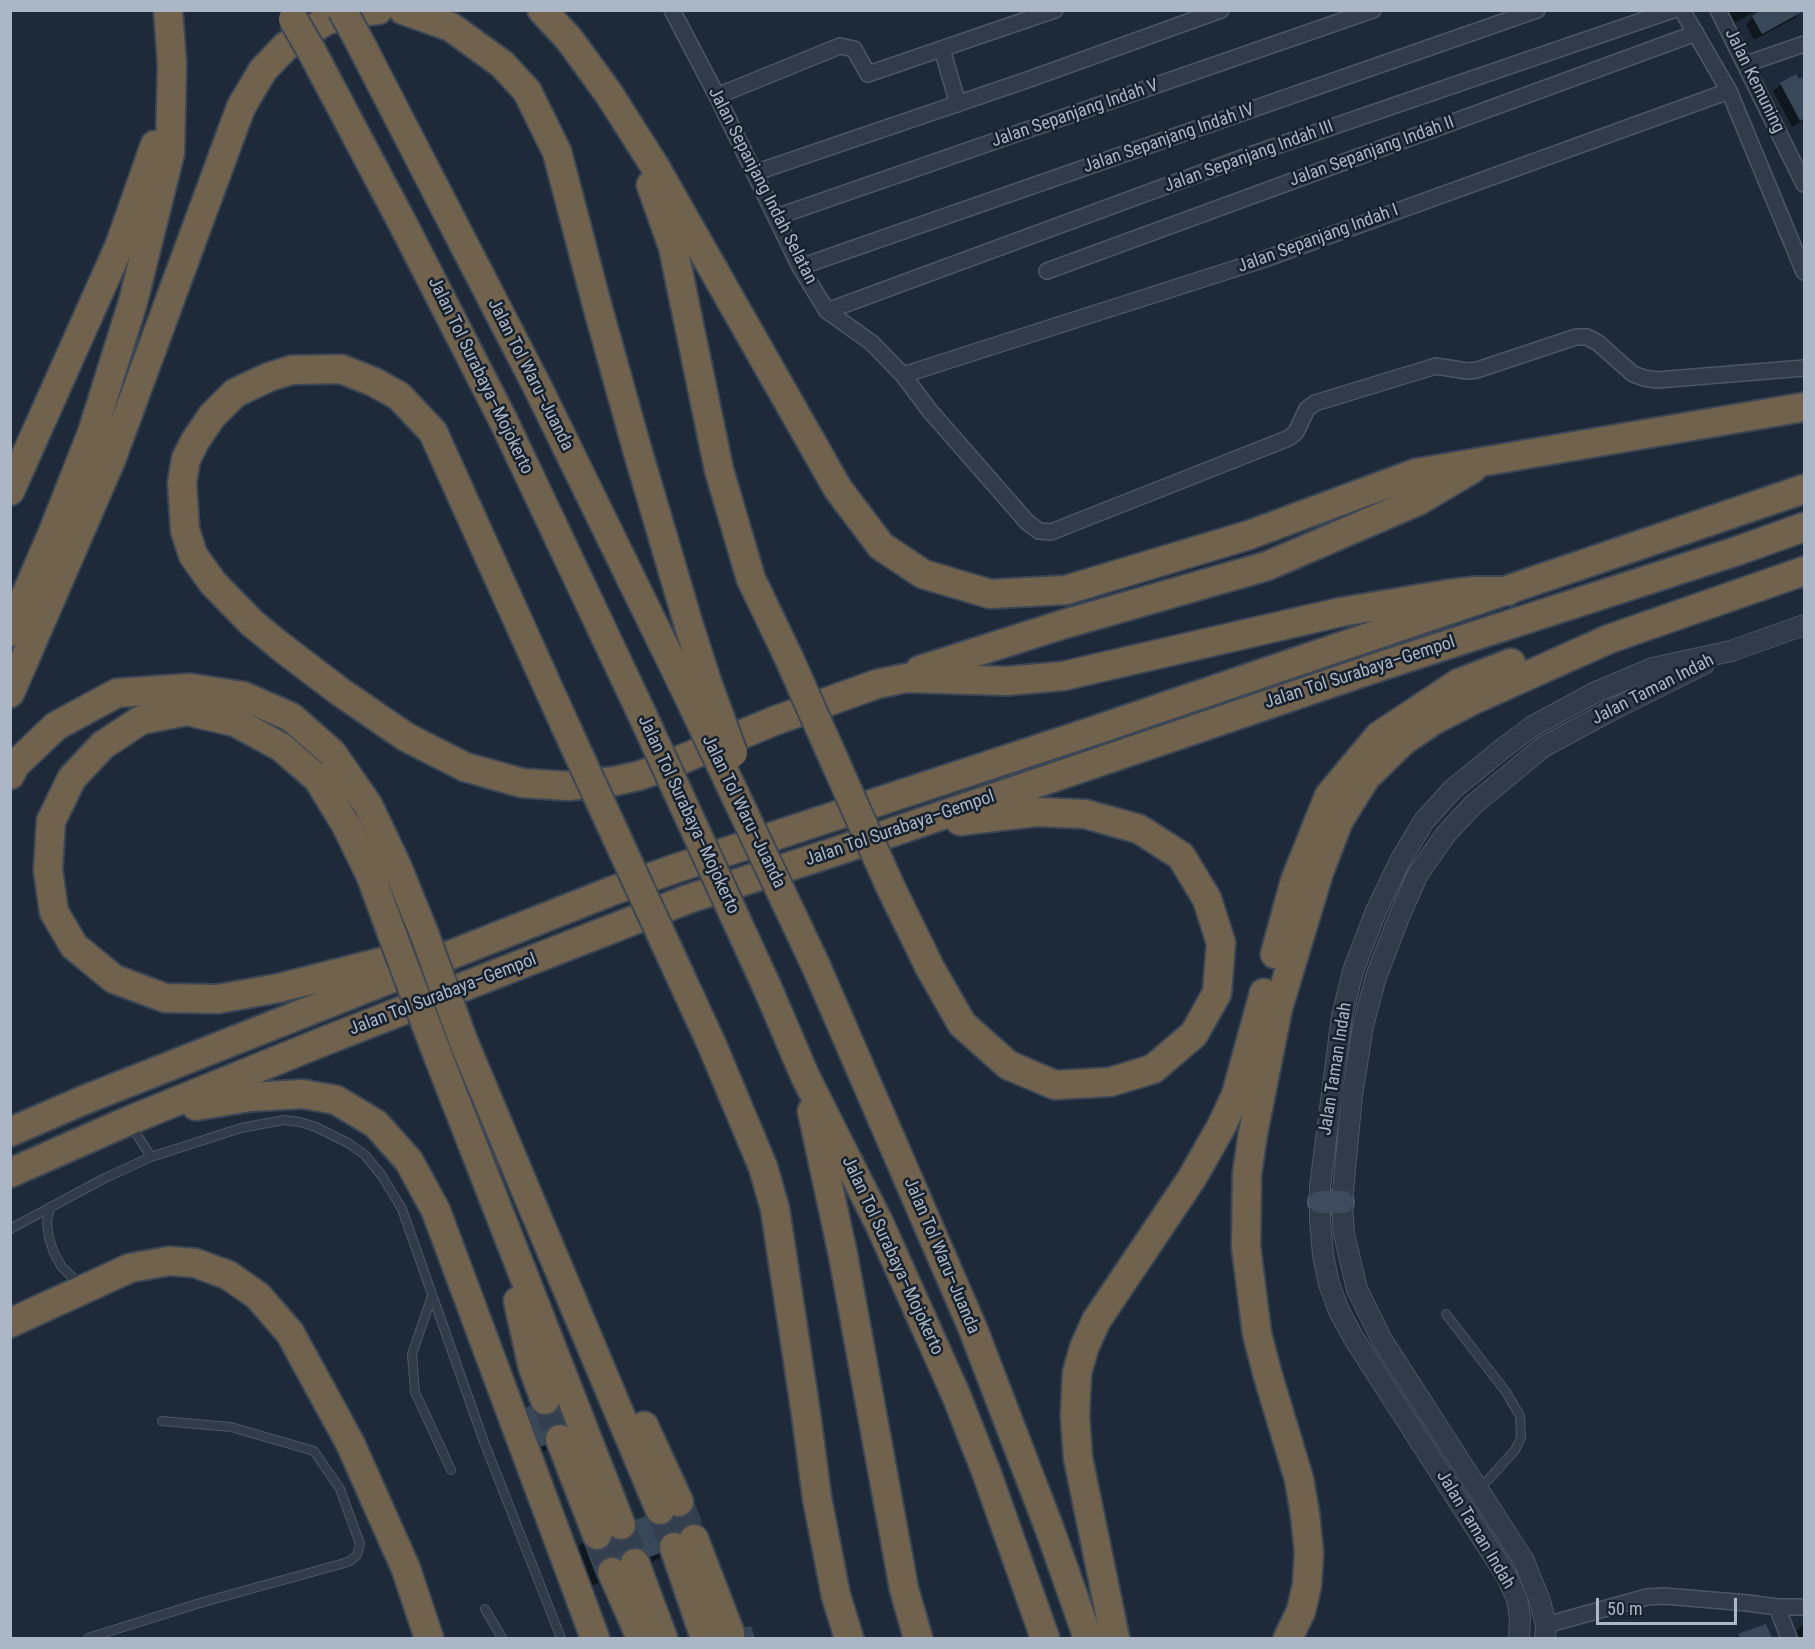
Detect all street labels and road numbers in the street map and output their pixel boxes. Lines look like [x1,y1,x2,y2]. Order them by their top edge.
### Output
street label: Jalan Kemuning [1719,25,1789,137]
street label: Jalan Sepanjang Indah V [989,75,1161,153]
street label: Jalan Sepanjang Indah Selatan [703,84,821,288]
street label: Jalan Sepanjang Indah IV [1081,100,1257,178]
street label: Jalan Sepanjang Indah II [1287,112,1457,192]
street label: Jalan Sepanjang Indah III [1161,116,1337,198]
street label: Jalan Sepanjang Indah I [1235,200,1401,278]
street label: Jalan Tol Surabaya–Mojokerto [423,274,537,478]
street label: Jalan Tol Waru–Juanda [482,295,578,455]
street label: Jalan Tol Surabaya–Gempol [1262,632,1458,714]
street label: Jalan Taman Indah [1588,650,1718,730]
street label: Jalan Tol Surabaya–Mojokerto [632,712,744,918]
street label: Jalan Tol Waru–Juanda [697,732,789,892]
street label: Jalan Tol Surabaya–Gempol [802,786,998,872]
street label: Jalan Tol Surabaya–Gempol [346,949,540,1041]
street label: Jalan Taman Indah [1315,1001,1357,1137]
street label: Jalan Tol Surabaya–Mojokerto [836,1153,948,1359]
street label: Jalan Tol Waru–Juanda [898,1175,984,1337]
street label: Jalan Taman Indah [1431,1467,1519,1593]

